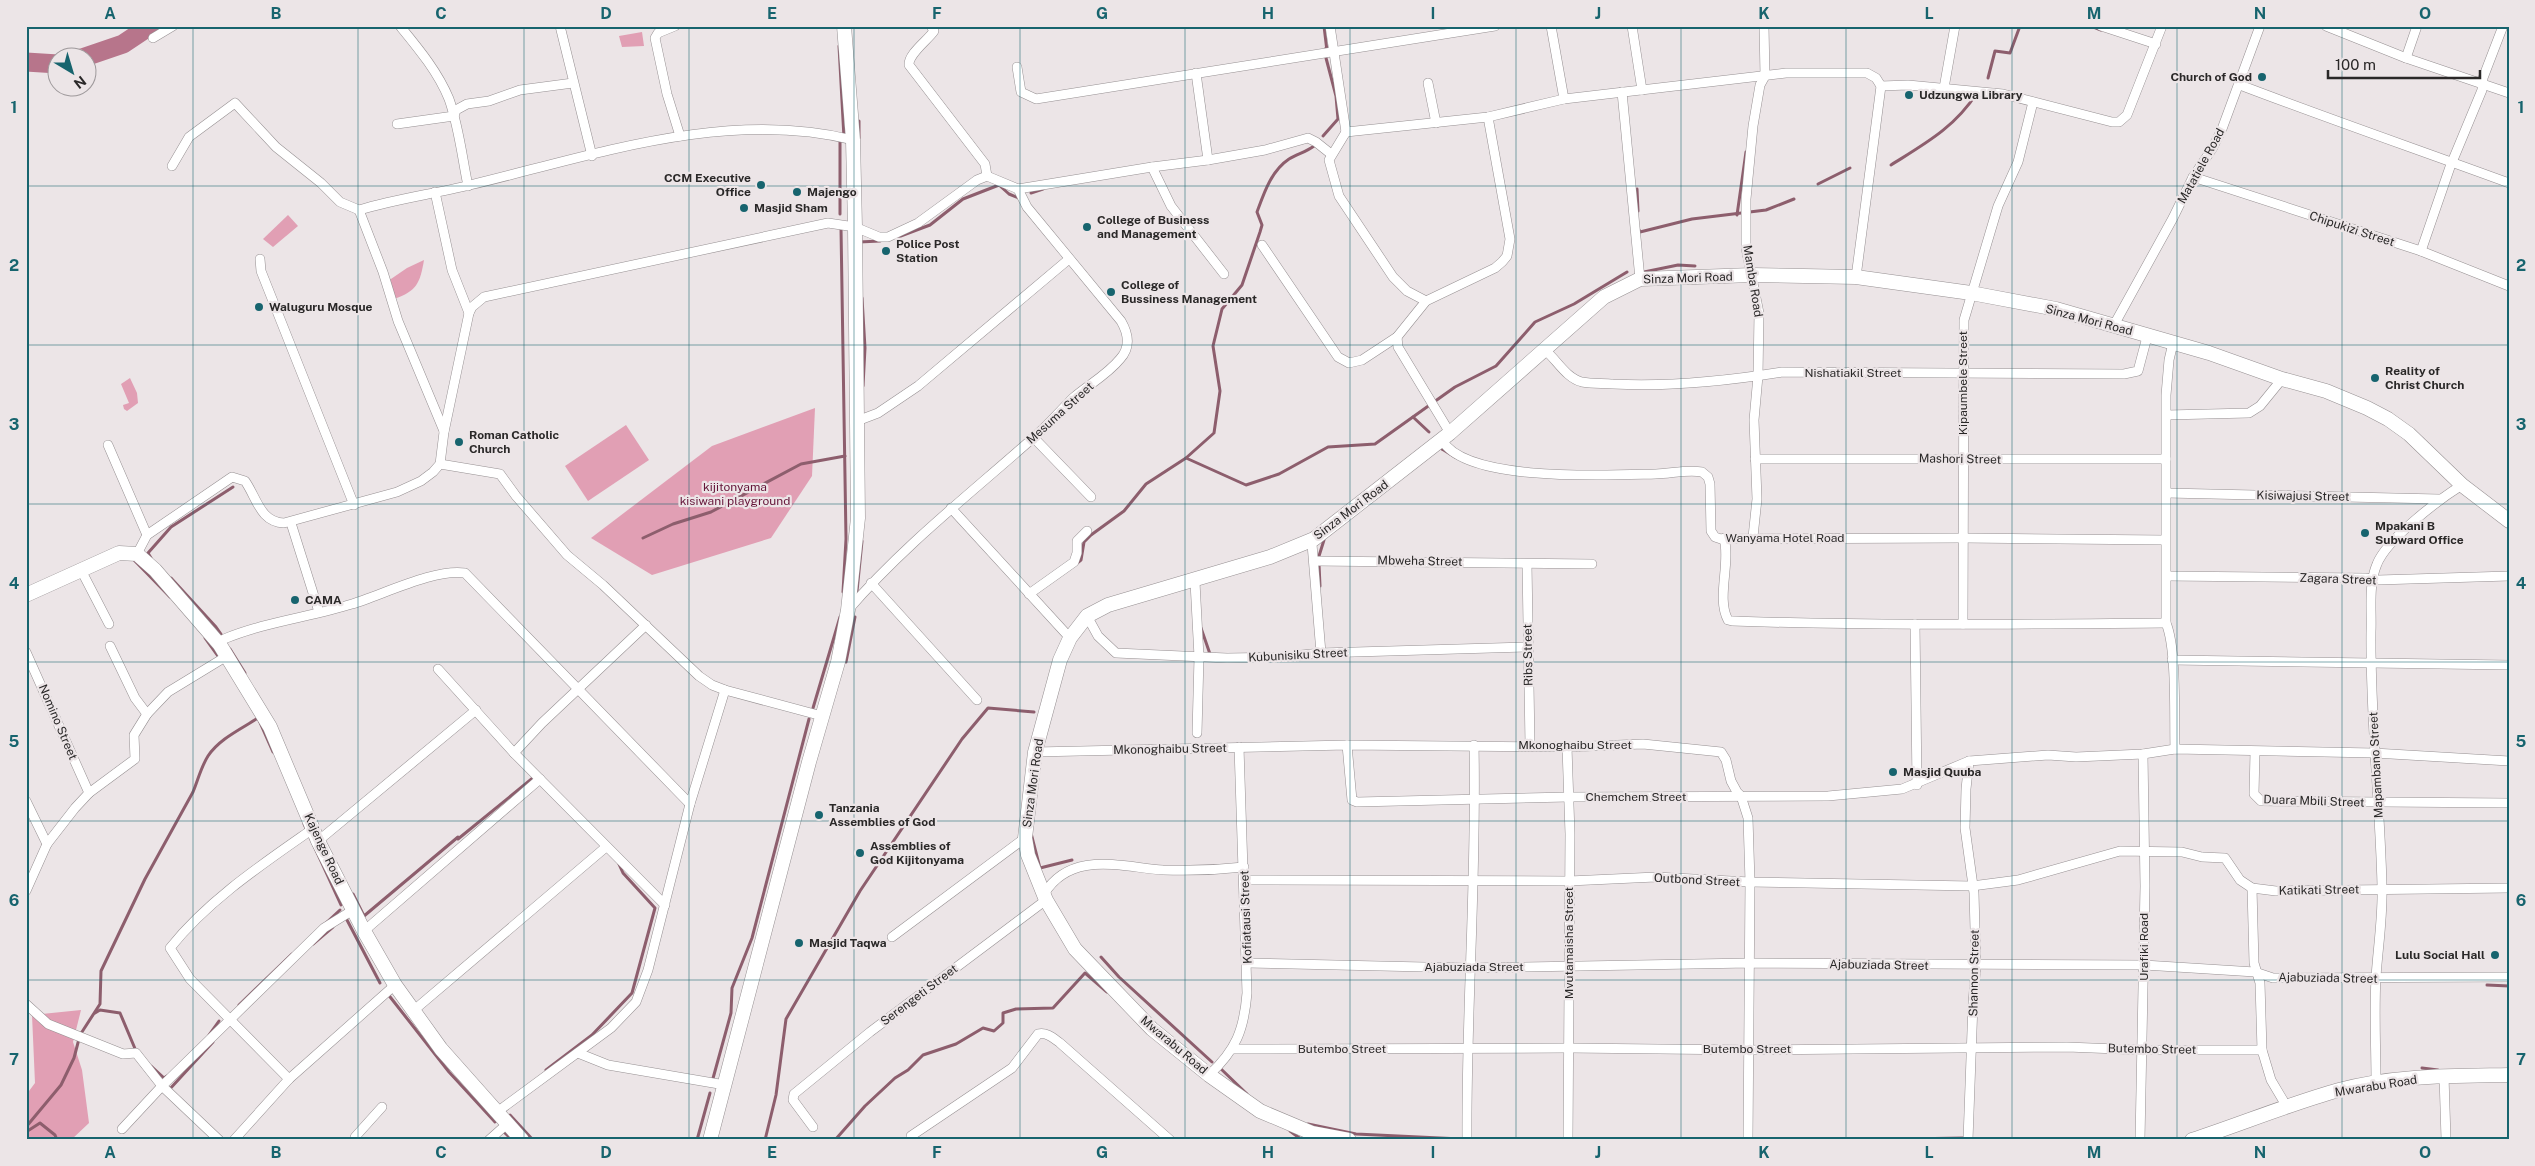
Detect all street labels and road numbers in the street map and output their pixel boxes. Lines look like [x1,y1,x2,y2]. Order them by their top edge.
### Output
street label: Matatiele Road [2175,126,2227,206]
street label: Chipukizi Street [2308,209,2397,249]
street label: Mamba Road [1740,244,1766,318]
street label: Sinza Mori Road [1643,269,1733,287]
street label: Sinza Mori Road [2044,302,2134,338]
street label: Kipaumbele Street [1956,331,1970,435]
street label: Nishatiakil Street [1804,366,1902,380]
street label: Mesuma Street [1024,379,1097,447]
street label: Mashori Street [1919,451,2002,467]
street label: Sinza Mori Road [1311,477,1391,543]
street label: Kisiwajusi Street [2256,488,2350,504]
street label: Wanyama Hotel Road [1726,531,1845,545]
street label: Mbweha Street [1377,553,1463,569]
street label: Zagara Street [2299,571,2377,587]
street label: Ribs Street [1520,623,1536,686]
street label: Kubunisiku Street [1248,645,1348,665]
street label: Nomino Street [36,682,80,762]
street label: Mapambano Street [2366,711,2386,819]
street label: Sinza Mori Road [1020,738,1046,828]
street label: Mkonoghaibu Street [1518,738,1632,752]
street label: Mkonoghaibu Street [1113,741,1227,757]
street label: Chemchem Street [1586,790,1687,804]
street label: Duara Mbili Street [2263,792,2365,810]
street label: Kajenge Road [301,811,347,887]
street label: Kofiatausi Street [1237,870,1255,964]
street label: Outbond Street [1653,871,1741,889]
street label: Katikati Street [2279,882,2360,898]
street label: Mvutamaisha Street [1562,886,1576,999]
street label: Urafiki Road [2137,913,2151,981]
street label: Shannon Street [1966,929,1982,1017]
street label: Ajabuziada Street [1829,957,1929,973]
street label: Ajabuziada Street [1424,960,1524,974]
street label: Serengeti Street [878,961,960,1028]
street label: Ajabuziada Street [2278,970,2378,986]
street label: Mwarabu Road [1138,1013,1210,1077]
street label: Butembo Street [2108,1041,2197,1057]
street label: Butembo Street [1298,1042,1387,1056]
street label: Butembo Street [1703,1042,1792,1056]
street label: Mwarabu Road [2334,1073,2418,1099]

